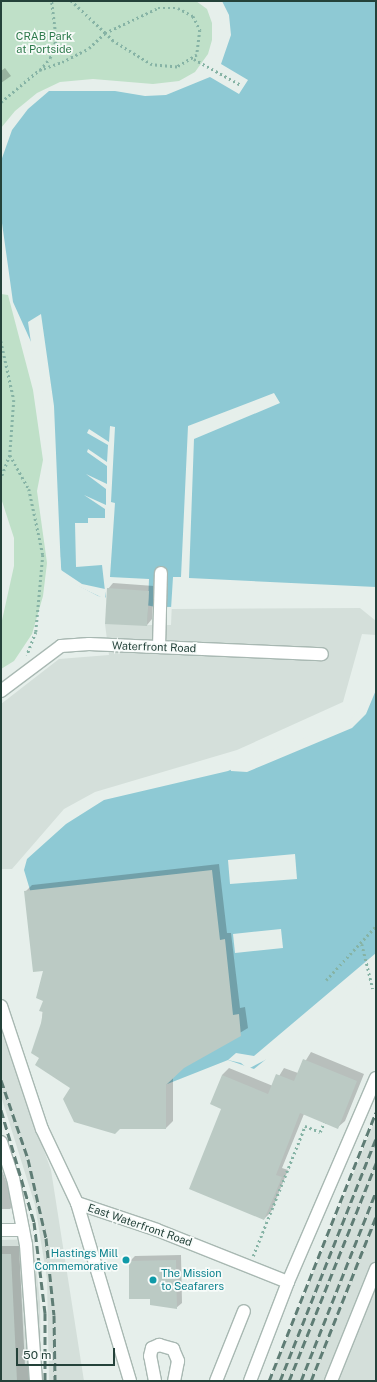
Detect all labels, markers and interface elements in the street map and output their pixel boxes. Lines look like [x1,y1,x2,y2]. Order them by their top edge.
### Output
park label: CRAB Park at Portside [16,30,72,56]
street label: Waterfront Road [112,639,196,655]
street label: East Waterfront Road [86,1201,194,1249]
place label: Hastings Mill Commemorative [35,1247,118,1273]
marker: Hastings Mill Commemorative [121,1255,131,1265]
place label: The Mission to Seafarers [161,1267,224,1293]
marker: The Mission to Seafarers [148,1275,158,1285]
scale bar [18,1340,117,1366]
text: 50 m [23,1348,51,1362]

